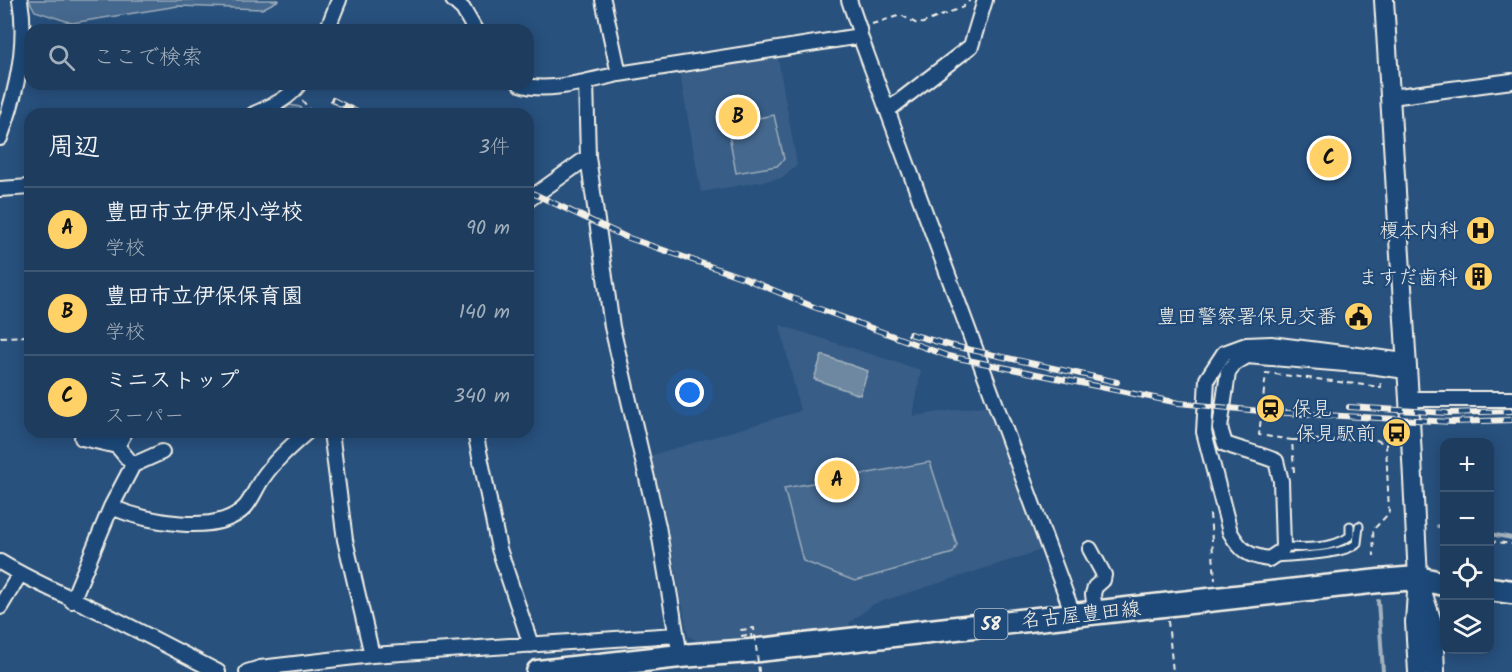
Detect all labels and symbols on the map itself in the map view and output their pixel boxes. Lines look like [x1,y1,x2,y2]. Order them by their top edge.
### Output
pin: B [718,94,758,140]
pin: C [1310,136,1348,180]
hospital icon: 榎本内科 [1464,214,1496,246]
place label: 榎本内科 [1379,216,1459,248]
building icon: ますだ歯科 [1463,261,1495,293]
place label: ますだ歯科 [1358,263,1458,295]
public building icon: 豊田警察署保見交番 [1342,300,1374,332]
place label: 豊田警察署保見交番 [1157,302,1337,334]
your location [675,378,704,407]
station icon: 保見 [1255,392,1287,424]
place label: 保見 [1292,394,1332,426]
bus stop icon: 保見駅前 [1381,417,1413,449]
place label: 保見駅前 [1296,419,1376,451]
pin: A [818,458,856,502]
street label: 名古屋豊田線 [1020,594,1143,638]
road number: 58 [974,609,1008,639]

